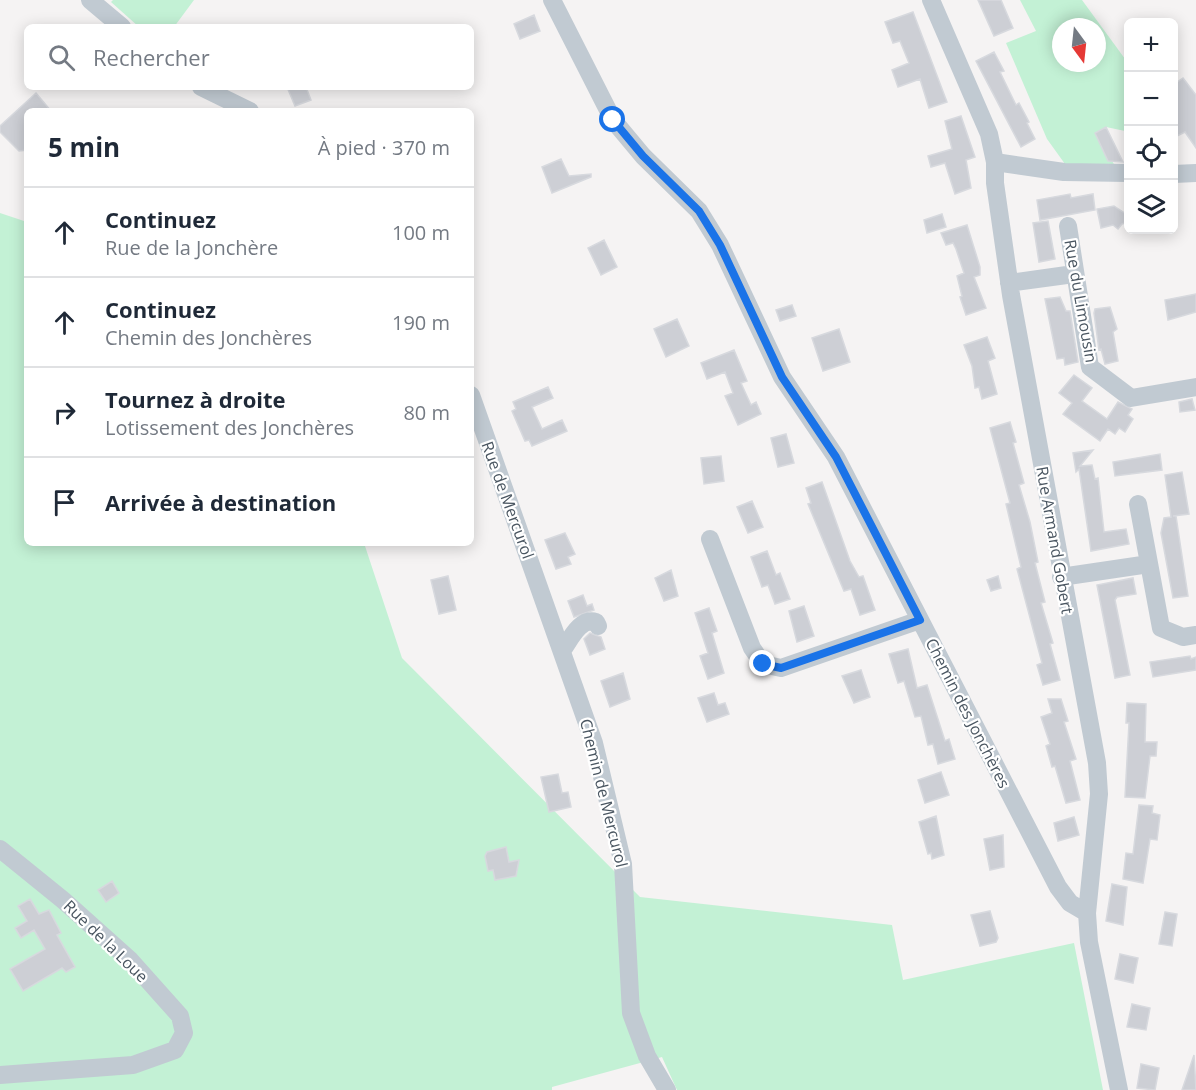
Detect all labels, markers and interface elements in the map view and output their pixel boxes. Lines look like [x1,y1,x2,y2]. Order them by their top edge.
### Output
north arrow [1052,18,1106,72]
map controls [1124,18,1178,234]
button: + [1124,18,1178,72]
search box [24,24,474,90]
icon: search [45,41,78,74]
text: Rechercher [93,42,210,72]
button: − [1124,72,1178,126]
route start [599,106,625,132]
button: locate [1124,126,1178,180]
text: 5 min [48,129,120,165]
text: À pied · 370 m [318,134,450,161]
button: layers [1124,180,1178,234]
text: Continuez [105,204,216,234]
icon: ahead [48,216,81,249]
text: 100 m [392,219,450,246]
text: Rue de la Jonchère [105,234,278,261]
street label: Rue du Limousin [1059,238,1103,364]
text: Continuez [105,294,216,324]
icon: ahead [48,306,81,339]
text: 190 m [392,309,450,336]
text: Chemin des Jonchères [105,324,312,351]
text: Tournez à droite [105,384,286,414]
icon: right [48,396,81,429]
text: 80 m [403,399,450,426]
text: Lotissement des Jonchères [105,414,354,441]
street label: Rue de Mercurol [477,438,539,562]
street label: Rue Armand Gobert [1031,465,1079,616]
icon: arrive [48,486,81,519]
text: Arrivée à destination [105,487,336,517]
street label: Chemin des Jonchères [921,634,1015,792]
route end [749,650,775,676]
street label: Chemin de Mercurol [575,716,633,870]
street label: Rue de la Loue [59,895,153,987]

